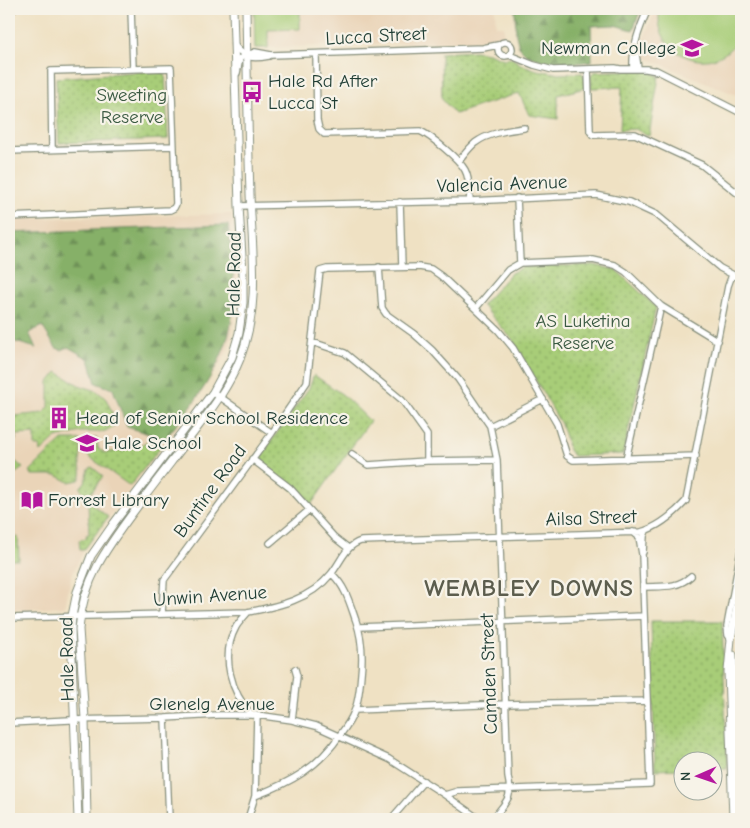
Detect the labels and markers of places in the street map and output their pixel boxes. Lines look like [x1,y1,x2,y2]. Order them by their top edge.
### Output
school or university icon: Newman College [679,35,705,61]
place label: Newman College [541,37,676,59]
place label: Hale Rd After Lucca St [268,70,378,114]
bus stop icon: Hale Rd After Lucca St [239,79,265,105]
building icon: Head of Senior School Residence [46,405,72,431]
place label: Head of Senior School Residence [76,407,348,429]
school or university icon: Hale School [74,430,100,456]
place label: Hale School [104,432,202,454]
library icon: Forrest Library [19,487,45,513]
place label: Forrest Library [48,489,169,511]

